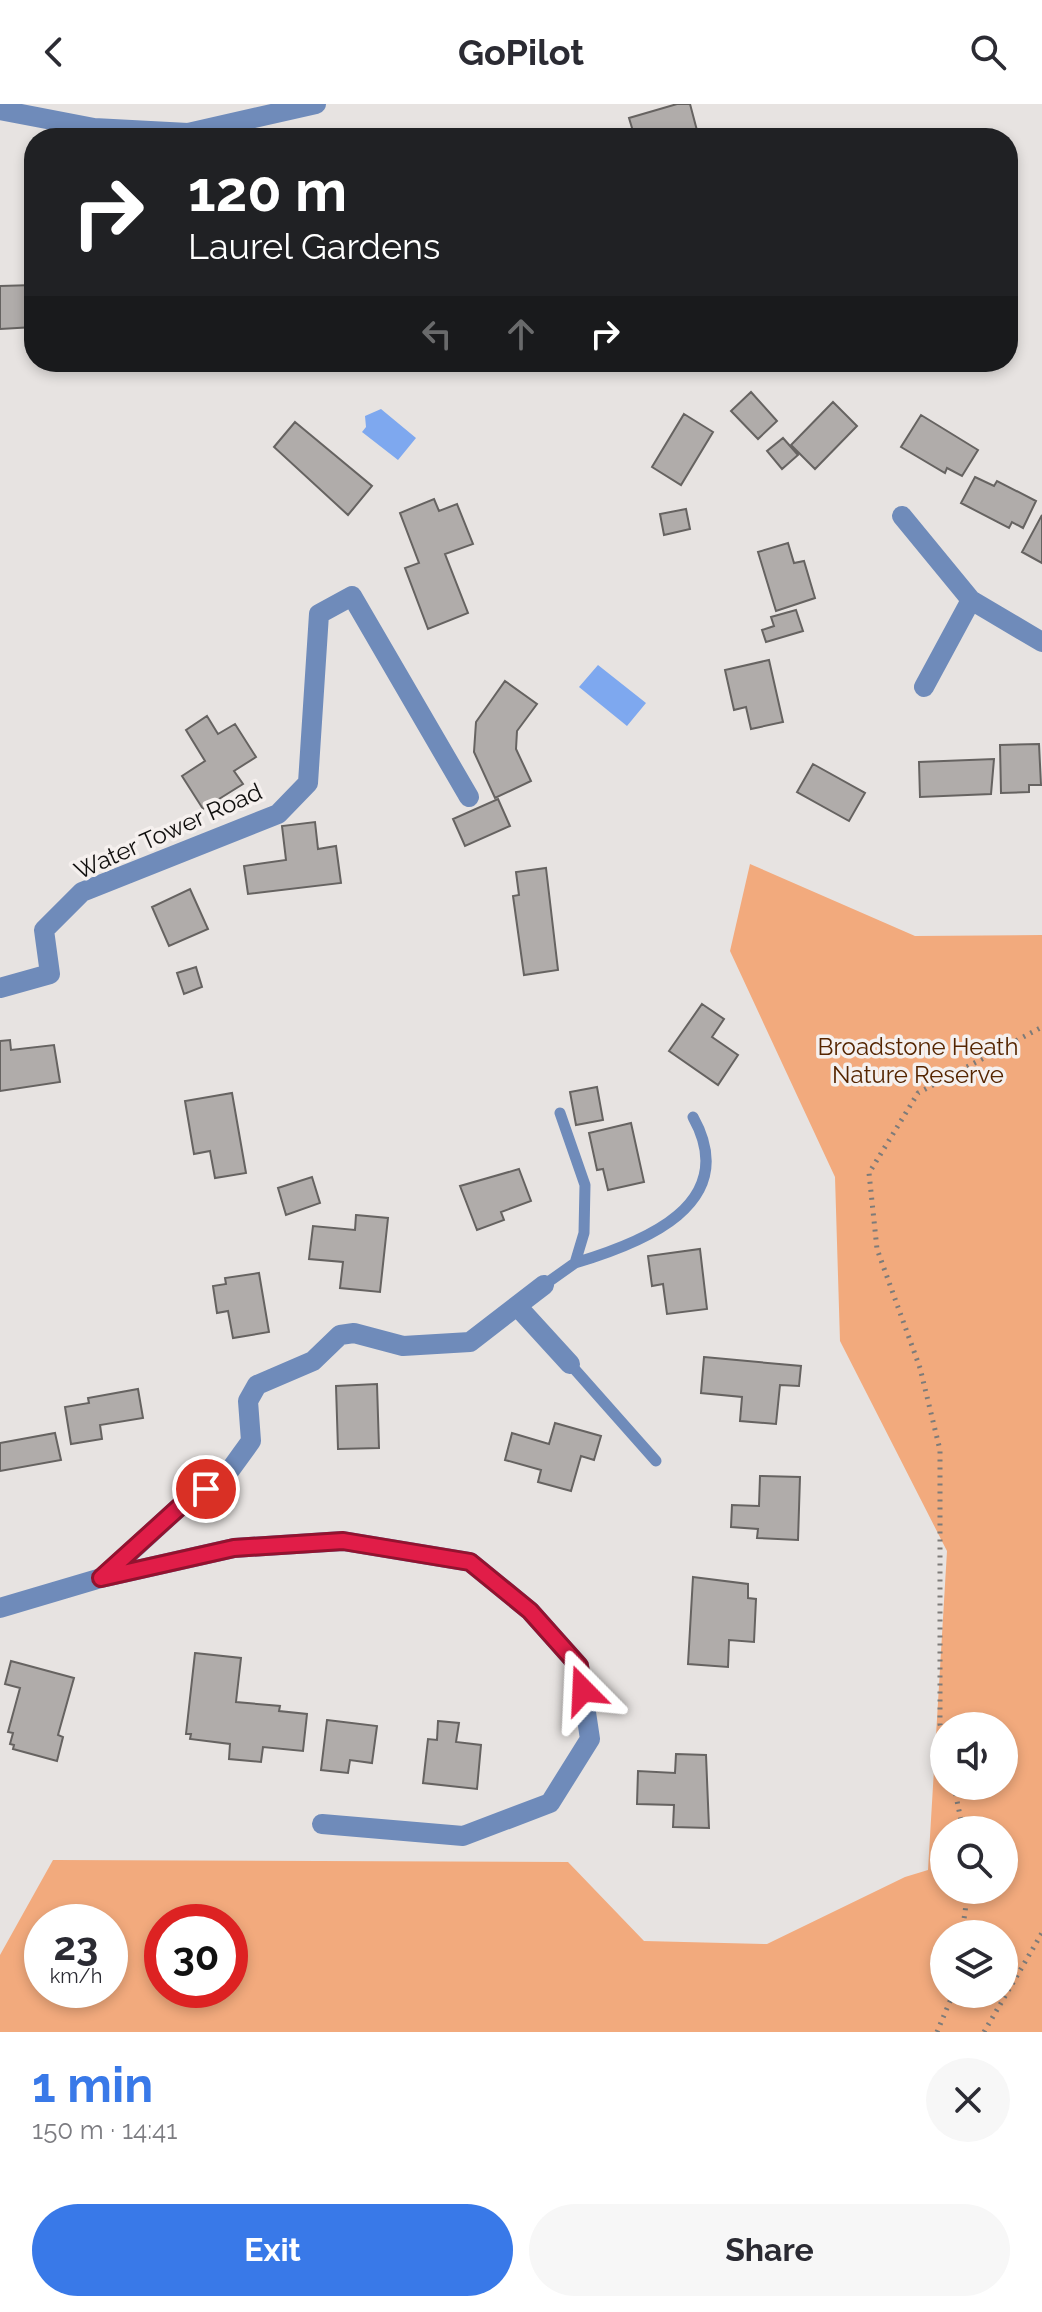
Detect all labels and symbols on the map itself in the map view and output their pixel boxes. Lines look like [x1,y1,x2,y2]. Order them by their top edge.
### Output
street label: Water Tower Road [70,777,266,885]
park label: Broadstone Heath Nature Reserve [818,1032,1018,1089]
pin [172,1455,240,1523]
position arrow [541,1648,625,1732]
speed limit sign: 30 [144,1904,248,2008]

